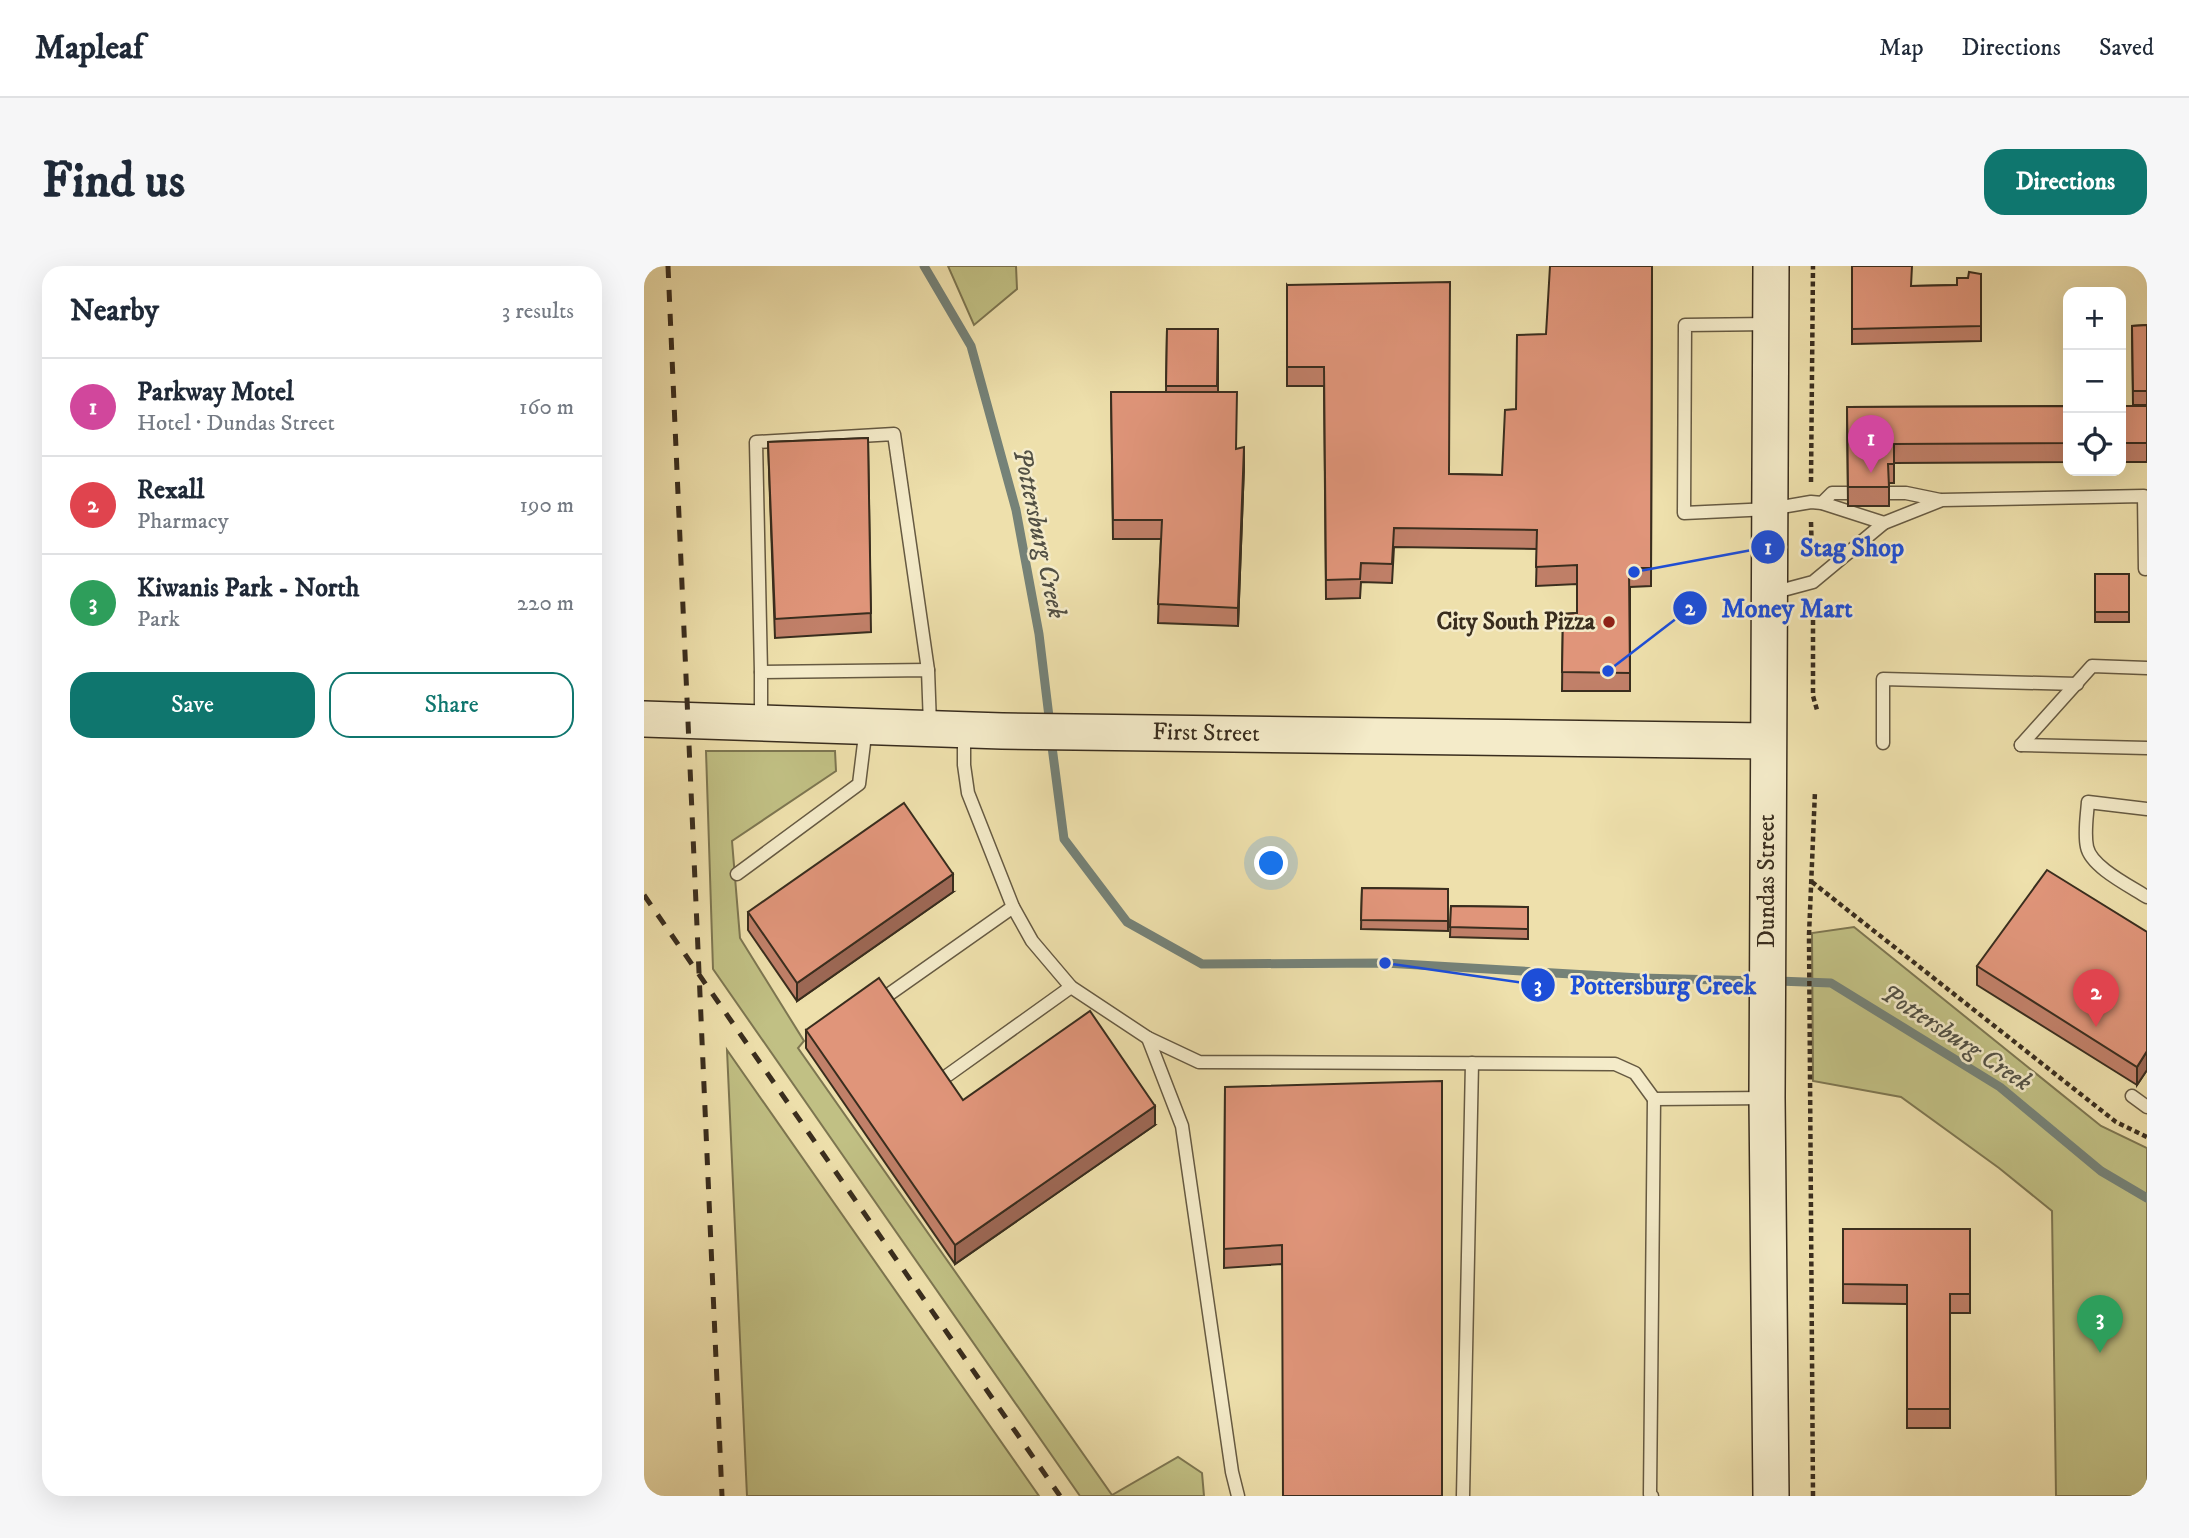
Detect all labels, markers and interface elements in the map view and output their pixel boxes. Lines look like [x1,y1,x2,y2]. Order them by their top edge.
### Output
text: Mapleaf [35,28,144,69]
text: Map [1879,33,1924,63]
text: Directions [1962,33,2061,63]
text: Saved [2099,33,2154,63]
button: Directions [1984,149,2147,215]
text: Find us [42,151,185,213]
map controls [2063,287,2126,476]
button: + [2063,287,2126,350]
text: Nearby [70,293,159,330]
text: 3 results [502,297,574,326]
button: − [2063,350,2126,413]
text: Parkway Motel [137,376,294,409]
text: 1 [89,393,97,422]
text: 160 m [519,393,574,422]
text: Hotel · Dundas Street [137,409,335,438]
button: locate [2063,413,2126,476]
pin: 1 [1848,415,1894,473]
water label: Pottersburg Creek [1005,445,1073,622]
text: Rexall [137,474,204,507]
text: 2 [87,491,99,520]
text: 190 m [520,491,574,520]
text: Pharmacy [137,507,229,536]
callout: Stag Shop [1751,524,1918,571]
text: Stag Shop [1800,532,1904,565]
text: 1 [1764,535,1772,561]
text: Kiwanis Park - North [137,572,359,605]
callout: Money Mart [1672,584,1866,631]
text: 3 [89,589,97,618]
text: 220 m [517,589,574,618]
text: Money Mart [1721,593,1853,626]
text: 2 [1685,596,1696,622]
text: Park [137,605,180,634]
place label: City South Pizza [1436,607,1596,637]
marker: City South Pizza [1601,614,1617,630]
button: Save [70,672,315,738]
button: Share [329,672,574,738]
street label: First Street [1152,717,1260,749]
street label: Dundas Street [1752,814,1782,948]
your location [1254,846,1288,880]
callout: Pottersburg Creek [1520,961,1770,1008]
pin: 2 [2073,969,2119,1027]
text: Pottersburg Creek [1570,970,1758,1003]
text: 3 [1534,973,1542,999]
water label: Pottersburg Creek [1874,977,2038,1099]
pin: 3 [2077,1295,2123,1353]

